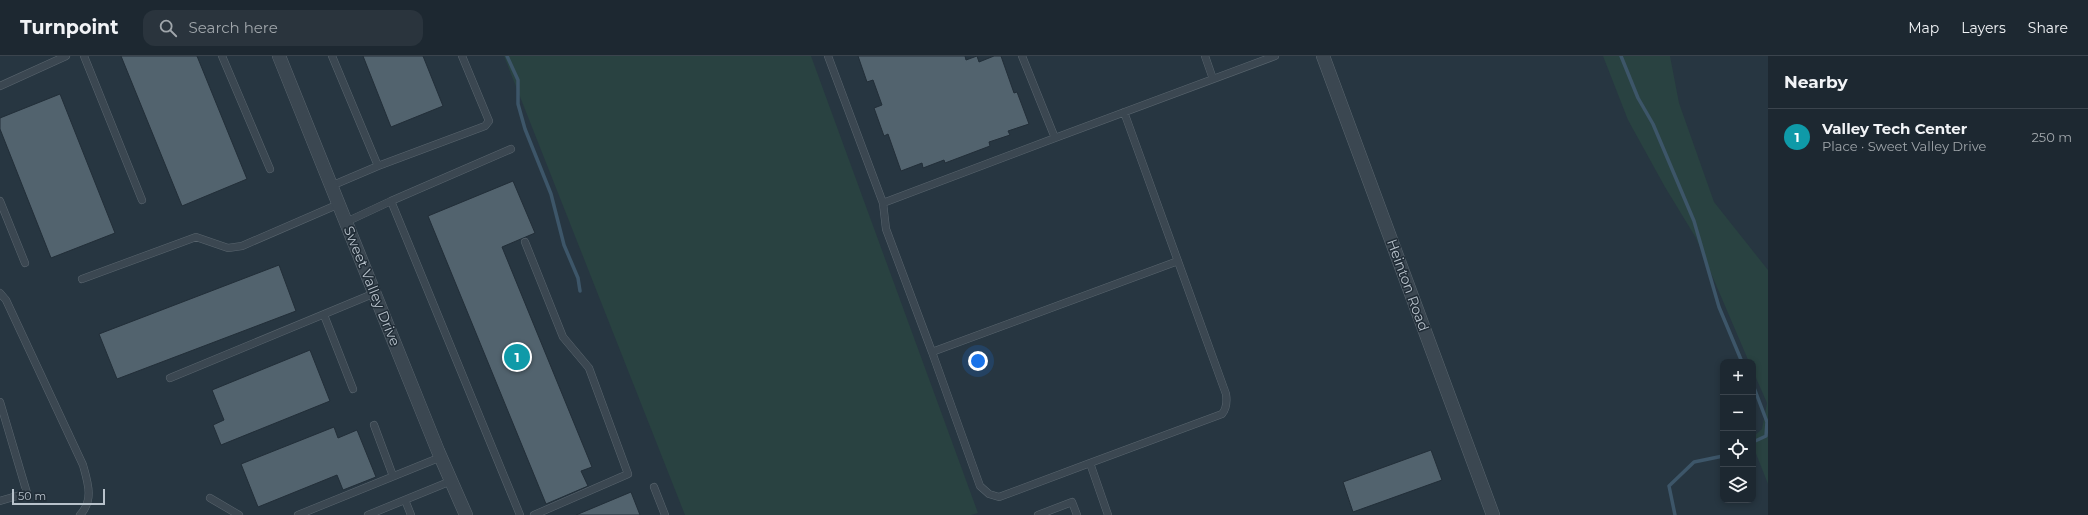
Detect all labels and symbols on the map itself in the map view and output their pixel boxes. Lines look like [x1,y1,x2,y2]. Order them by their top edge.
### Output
street label: Sweet Valley Drive [340,223,404,349]
street label: Heinton Road [1383,236,1433,334]
pin: 1 [504,342,530,372]
your location [968,351,988,371]
scale bar [12,487,105,506]

